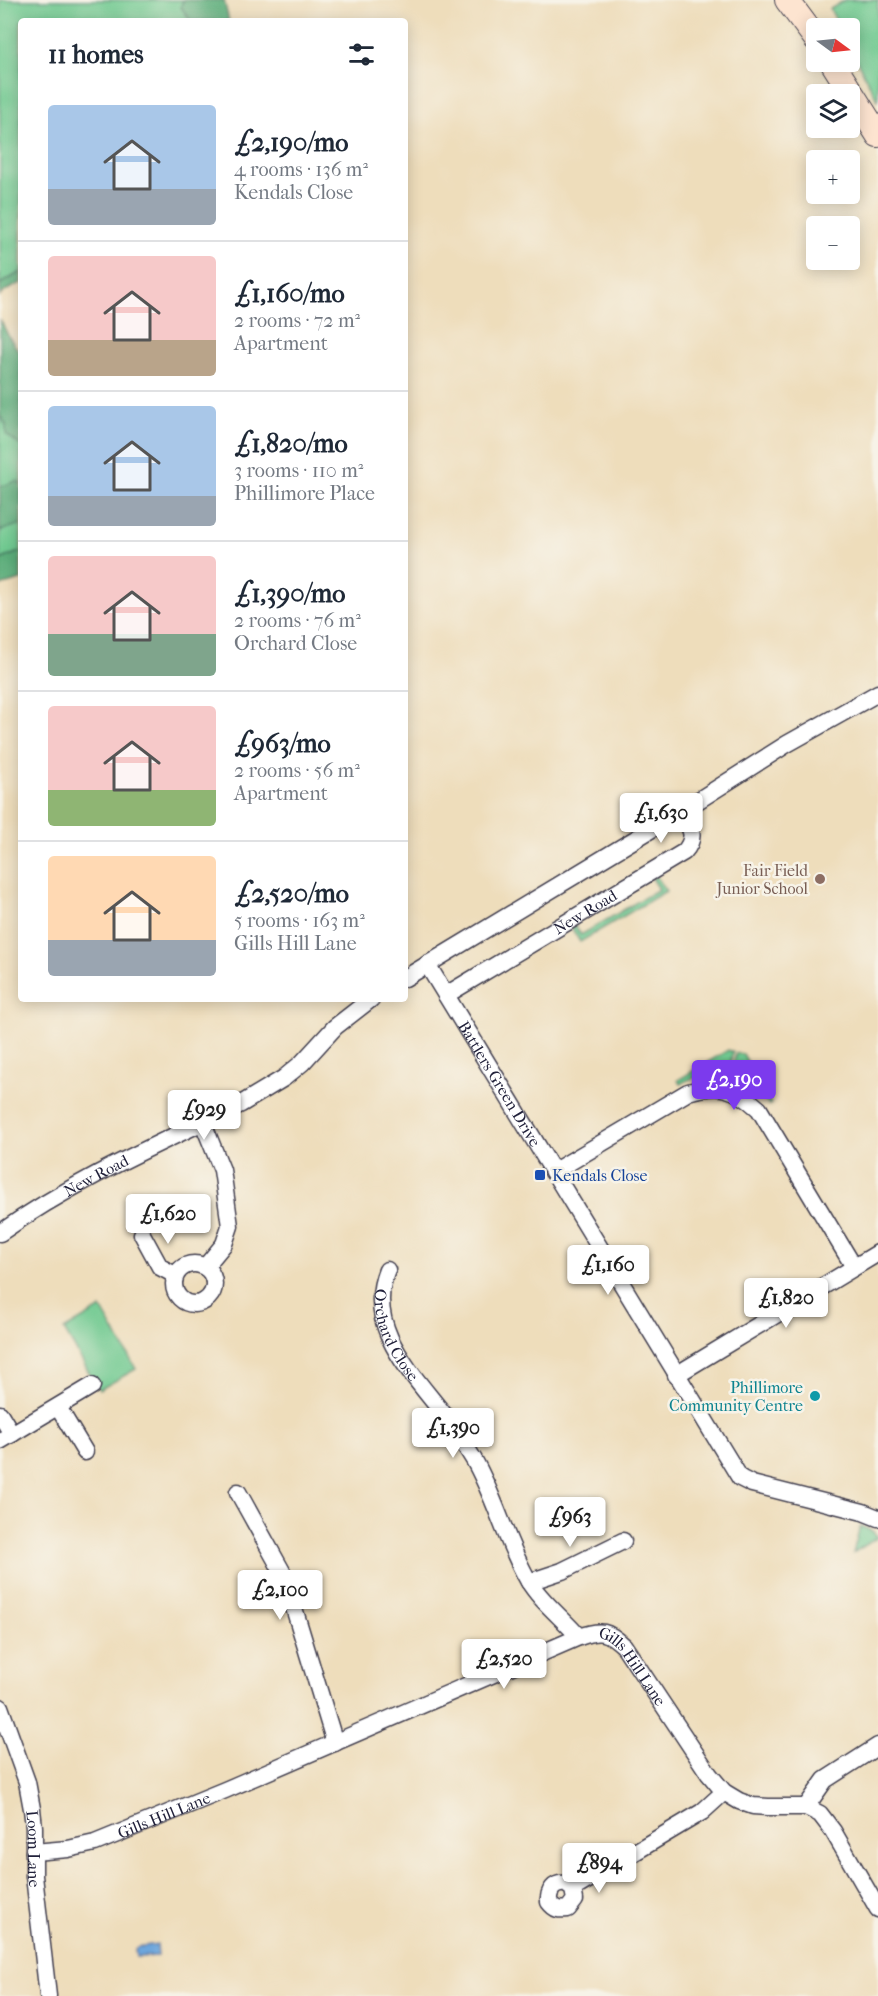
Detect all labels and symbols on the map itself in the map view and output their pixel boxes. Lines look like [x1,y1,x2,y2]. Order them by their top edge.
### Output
north arrow [806,18,860,72]
pin: £1,630 [612,793,710,844]
place label: Fair Field Junior School [714,861,809,898]
marker: Fair Field Junior School [813,872,827,886]
street label: New Road [550,886,621,938]
street label: Battlers Green Drive [454,1018,545,1150]
pin: £2,190 [685,1060,783,1111]
pin: £929 [168,1090,240,1141]
street label: New Road [60,1151,132,1201]
place label: Kendals Close [552,1166,647,1185]
marker: Kendals Close [533,1168,547,1182]
pin: £1,620 [119,1194,217,1245]
pin: £1,160 [559,1245,657,1296]
pin: £1,820 [737,1278,835,1329]
street label: Orchard Close [371,1288,423,1385]
place label: Phillimore Community Centre [669,1378,803,1415]
marker: Phillimore Community Centre [808,1389,822,1403]
pin: £1,390 [404,1408,502,1459]
pin: £963 [534,1497,606,1548]
pin: £2,100 [231,1570,329,1621]
street label: Gills Hill Lane [597,1623,670,1709]
pin: £2,520 [455,1639,553,1690]
street label: Gills Hill Lane [115,1788,213,1843]
street label: Loom Lane [22,1809,44,1888]
pin: £894 [563,1843,635,1894]

